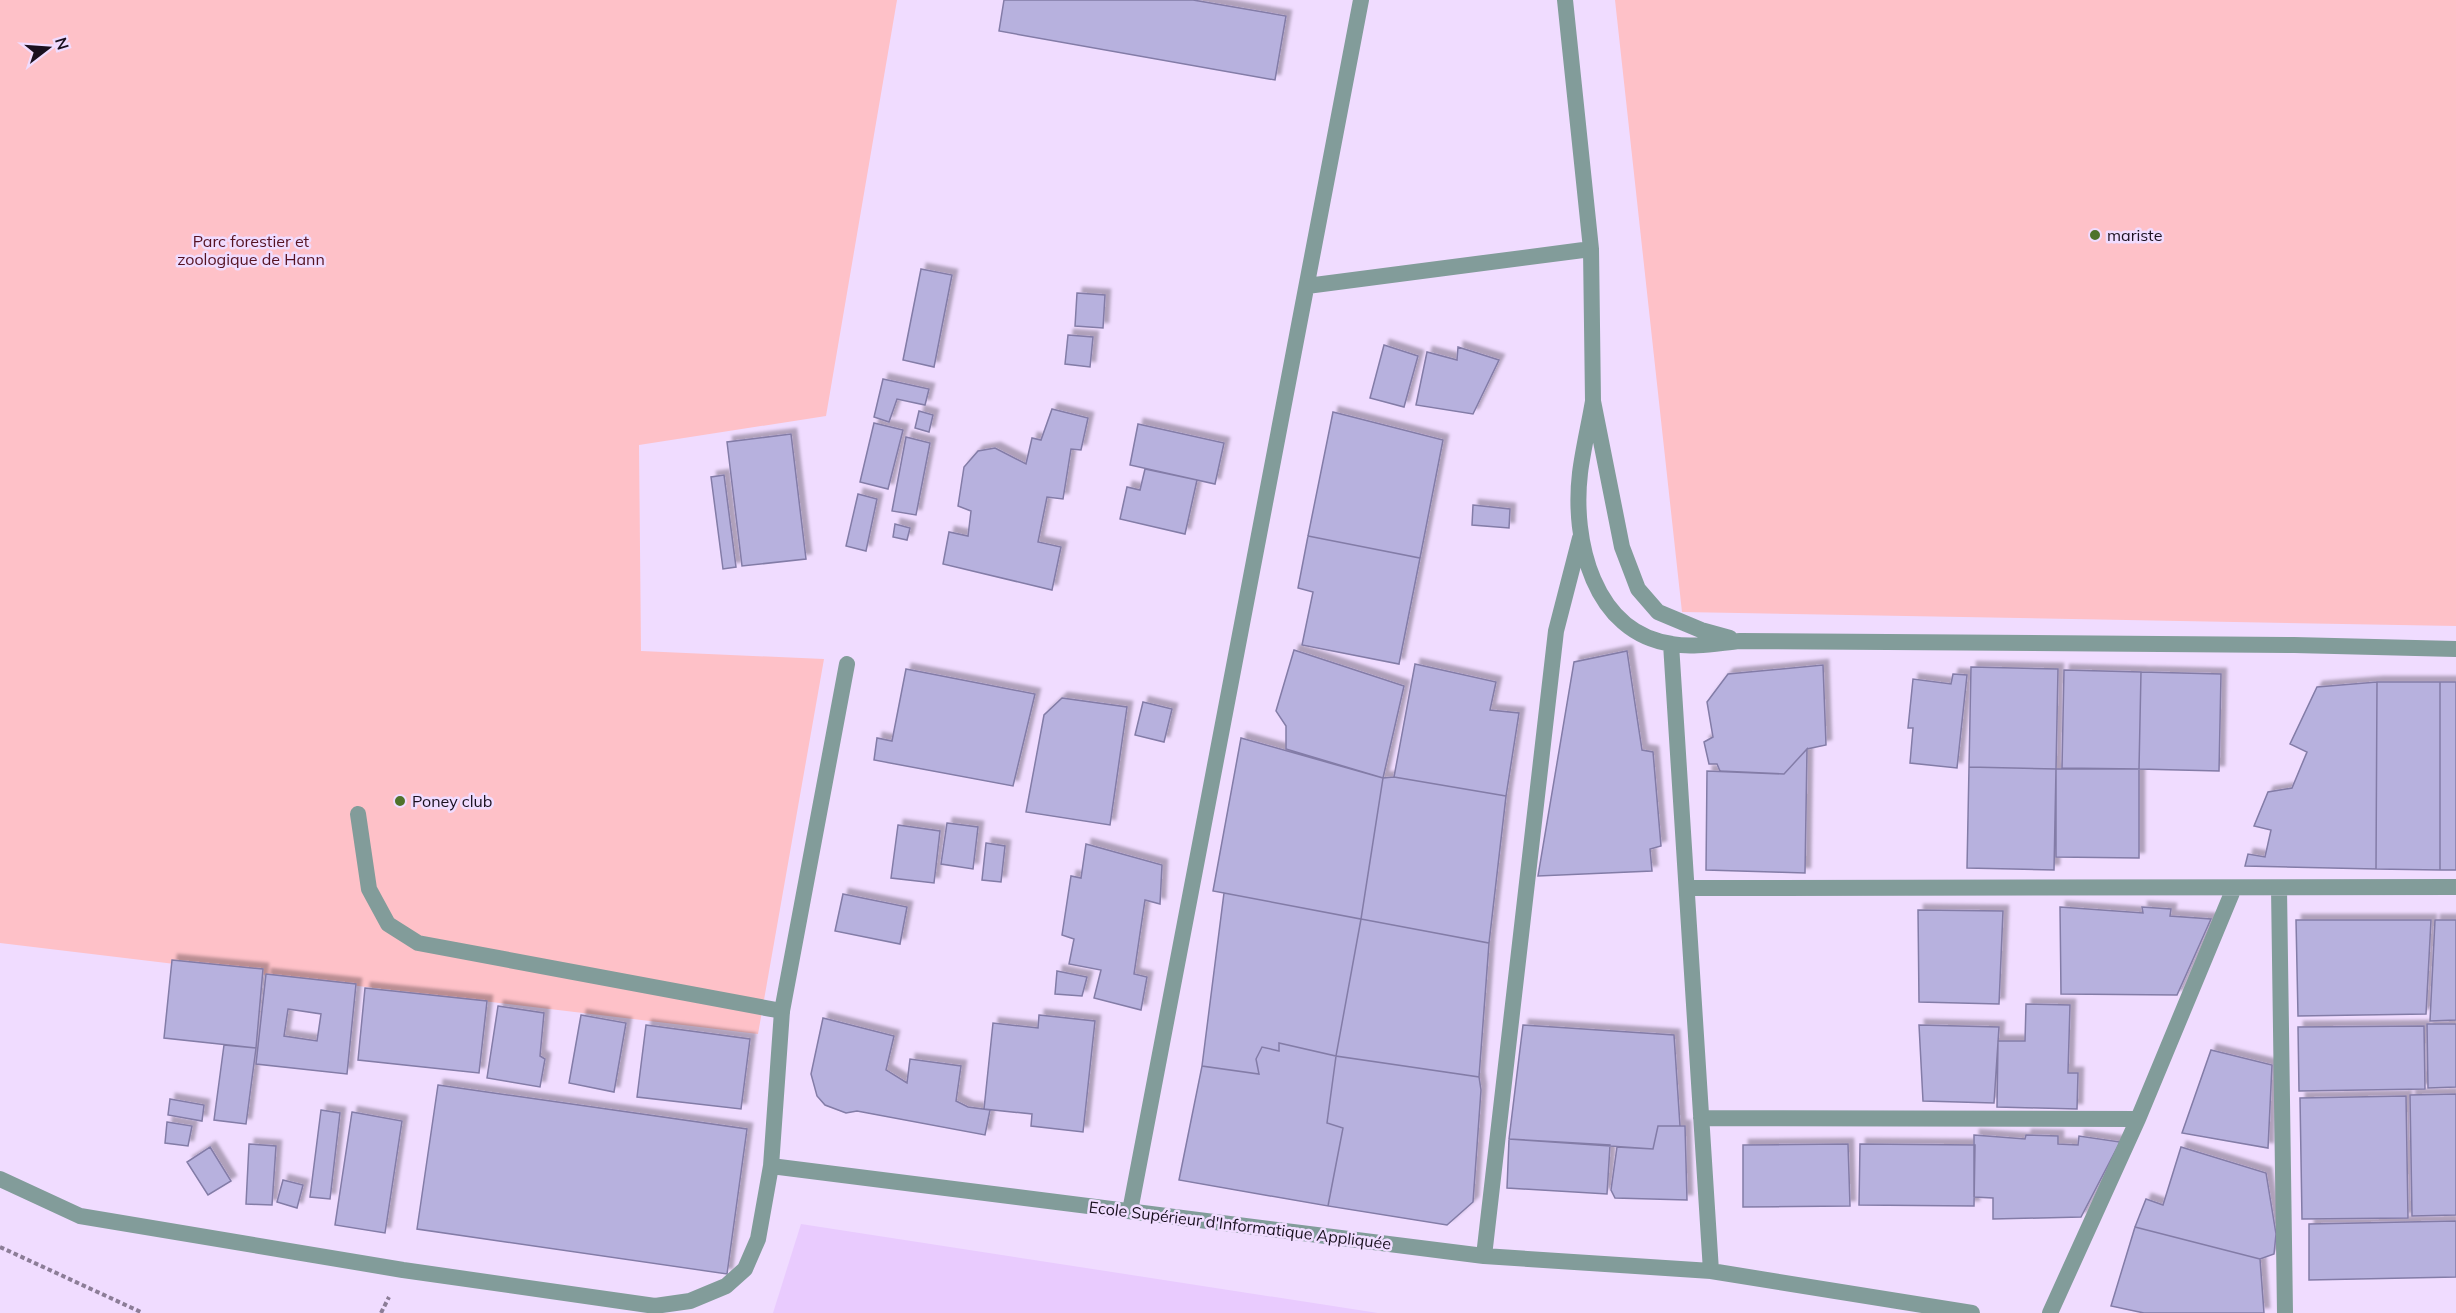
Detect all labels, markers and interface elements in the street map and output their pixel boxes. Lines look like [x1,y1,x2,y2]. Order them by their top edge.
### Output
north arrow [18,18,78,78]
text: N [51,35,74,52]
place label: mariste [2107,225,2162,245]
marker: mariste [2088,228,2102,242]
park label: Parc forestier et zoologique de Hann [177,231,325,269]
place label: Poney club [412,791,492,811]
marker: Poney club [393,794,407,808]
street label: Ecole Supérieur d'Informatique Appliquée [1088,1197,1392,1253]

